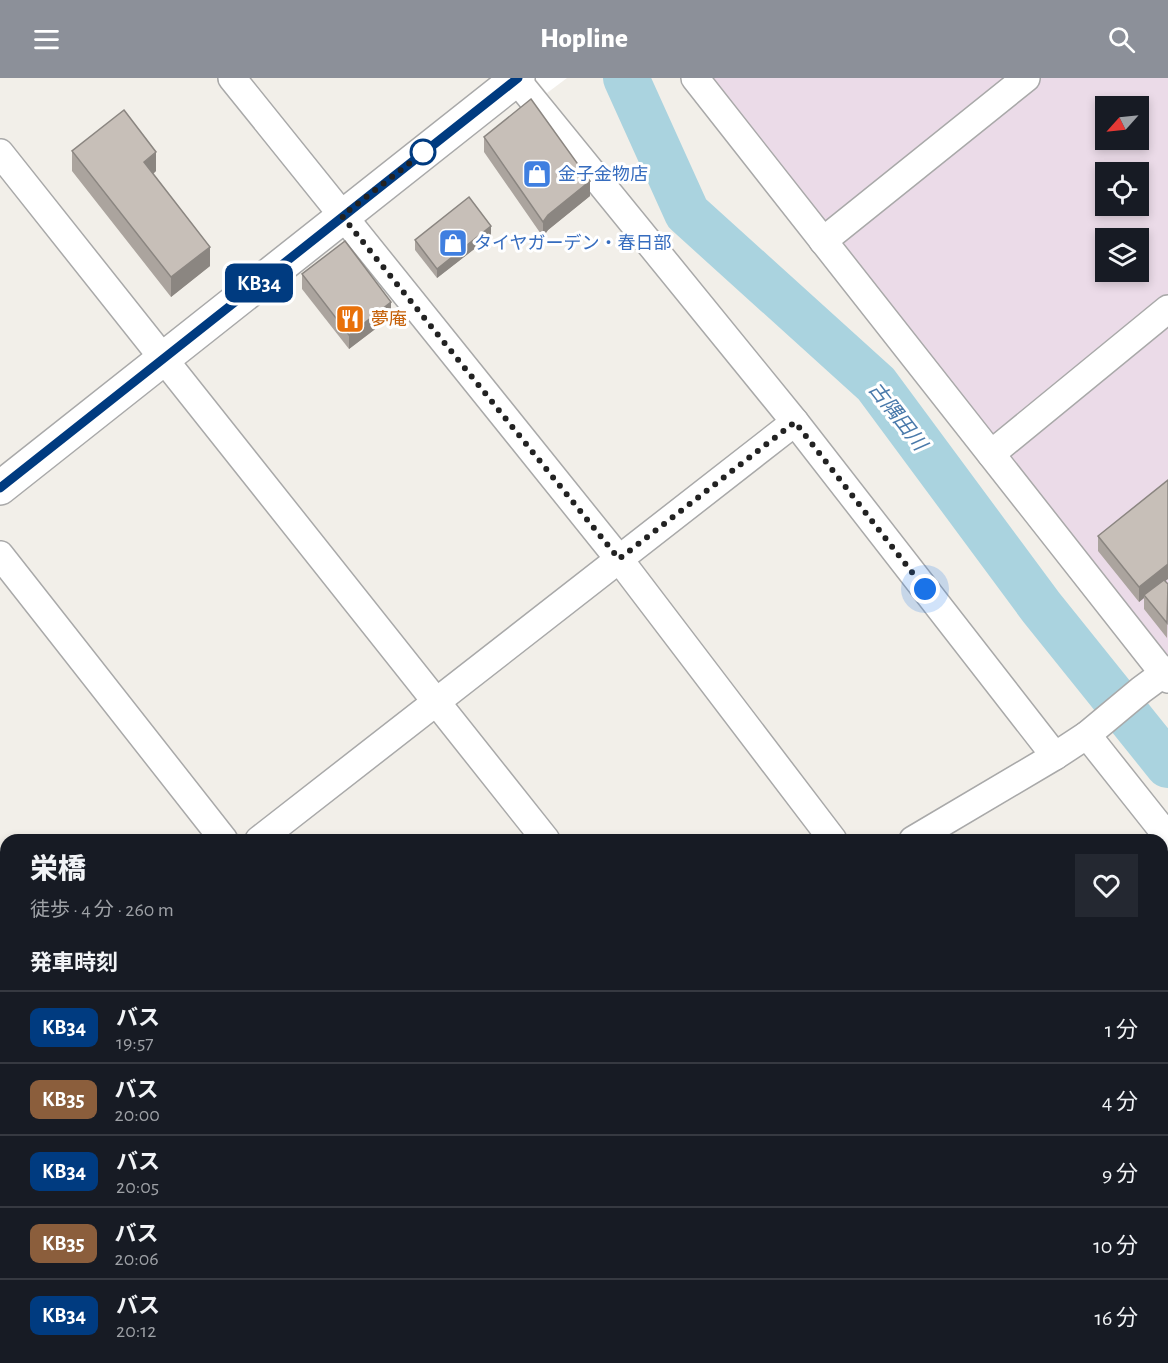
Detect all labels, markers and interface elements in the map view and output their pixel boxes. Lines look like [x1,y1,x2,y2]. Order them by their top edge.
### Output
icon: menu [30,23,63,56]
icon: search [1105,23,1138,56]
text: Hopline [540,25,628,52]
north arrow [1095,96,1149,150]
map controls [1095,96,1149,282]
unlabelled marker [410,139,436,165]
shop icon: 金子金物店 [521,158,553,190]
button: locate [1095,162,1149,216]
place label: 金子金物店 [558,164,648,184]
shop icon: タイヤガーデン・春日部 [437,227,469,259]
button: layers [1095,228,1149,282]
place label: タイヤガーデン・春日部 [474,233,671,253]
line badge: KB34 [217,264,301,302]
text: KB34 [237,273,281,294]
restaurant icon: 夢庵 [334,303,366,335]
place label: 夢庵 [371,310,407,329]
water label: 古隅田川 [865,378,932,456]
your location [910,574,940,604]
button: heart [1075,854,1138,917]
text: 栄橋 [30,856,86,884]
text: 徒歩 · 4 分 · 260 m [30,900,174,920]
text: 発車時刻 [30,952,118,974]
text: バス [116,1007,160,1029]
text: KB34 [42,1017,86,1038]
text: 1 分 [1105,1019,1138,1041]
text: 19:57 [116,1033,154,1053]
text: バス [115,1079,159,1101]
text: KB35 [42,1089,85,1110]
text: 4 分 [1102,1091,1138,1113]
text: 20:00 [115,1105,160,1125]
text: バス [116,1151,160,1173]
text: KB34 [42,1161,86,1182]
text: 9 分 [1102,1163,1138,1185]
text: 20:05 [116,1177,159,1197]
text: バス [115,1223,159,1245]
text: KB35 [42,1233,85,1254]
text: 10 分 [1093,1235,1138,1257]
text: 20:06 [115,1249,159,1269]
text: バス [116,1295,160,1317]
text: KB34 [42,1305,86,1326]
text: 16 分 [1094,1307,1138,1329]
text: 20:12 [116,1321,156,1341]

